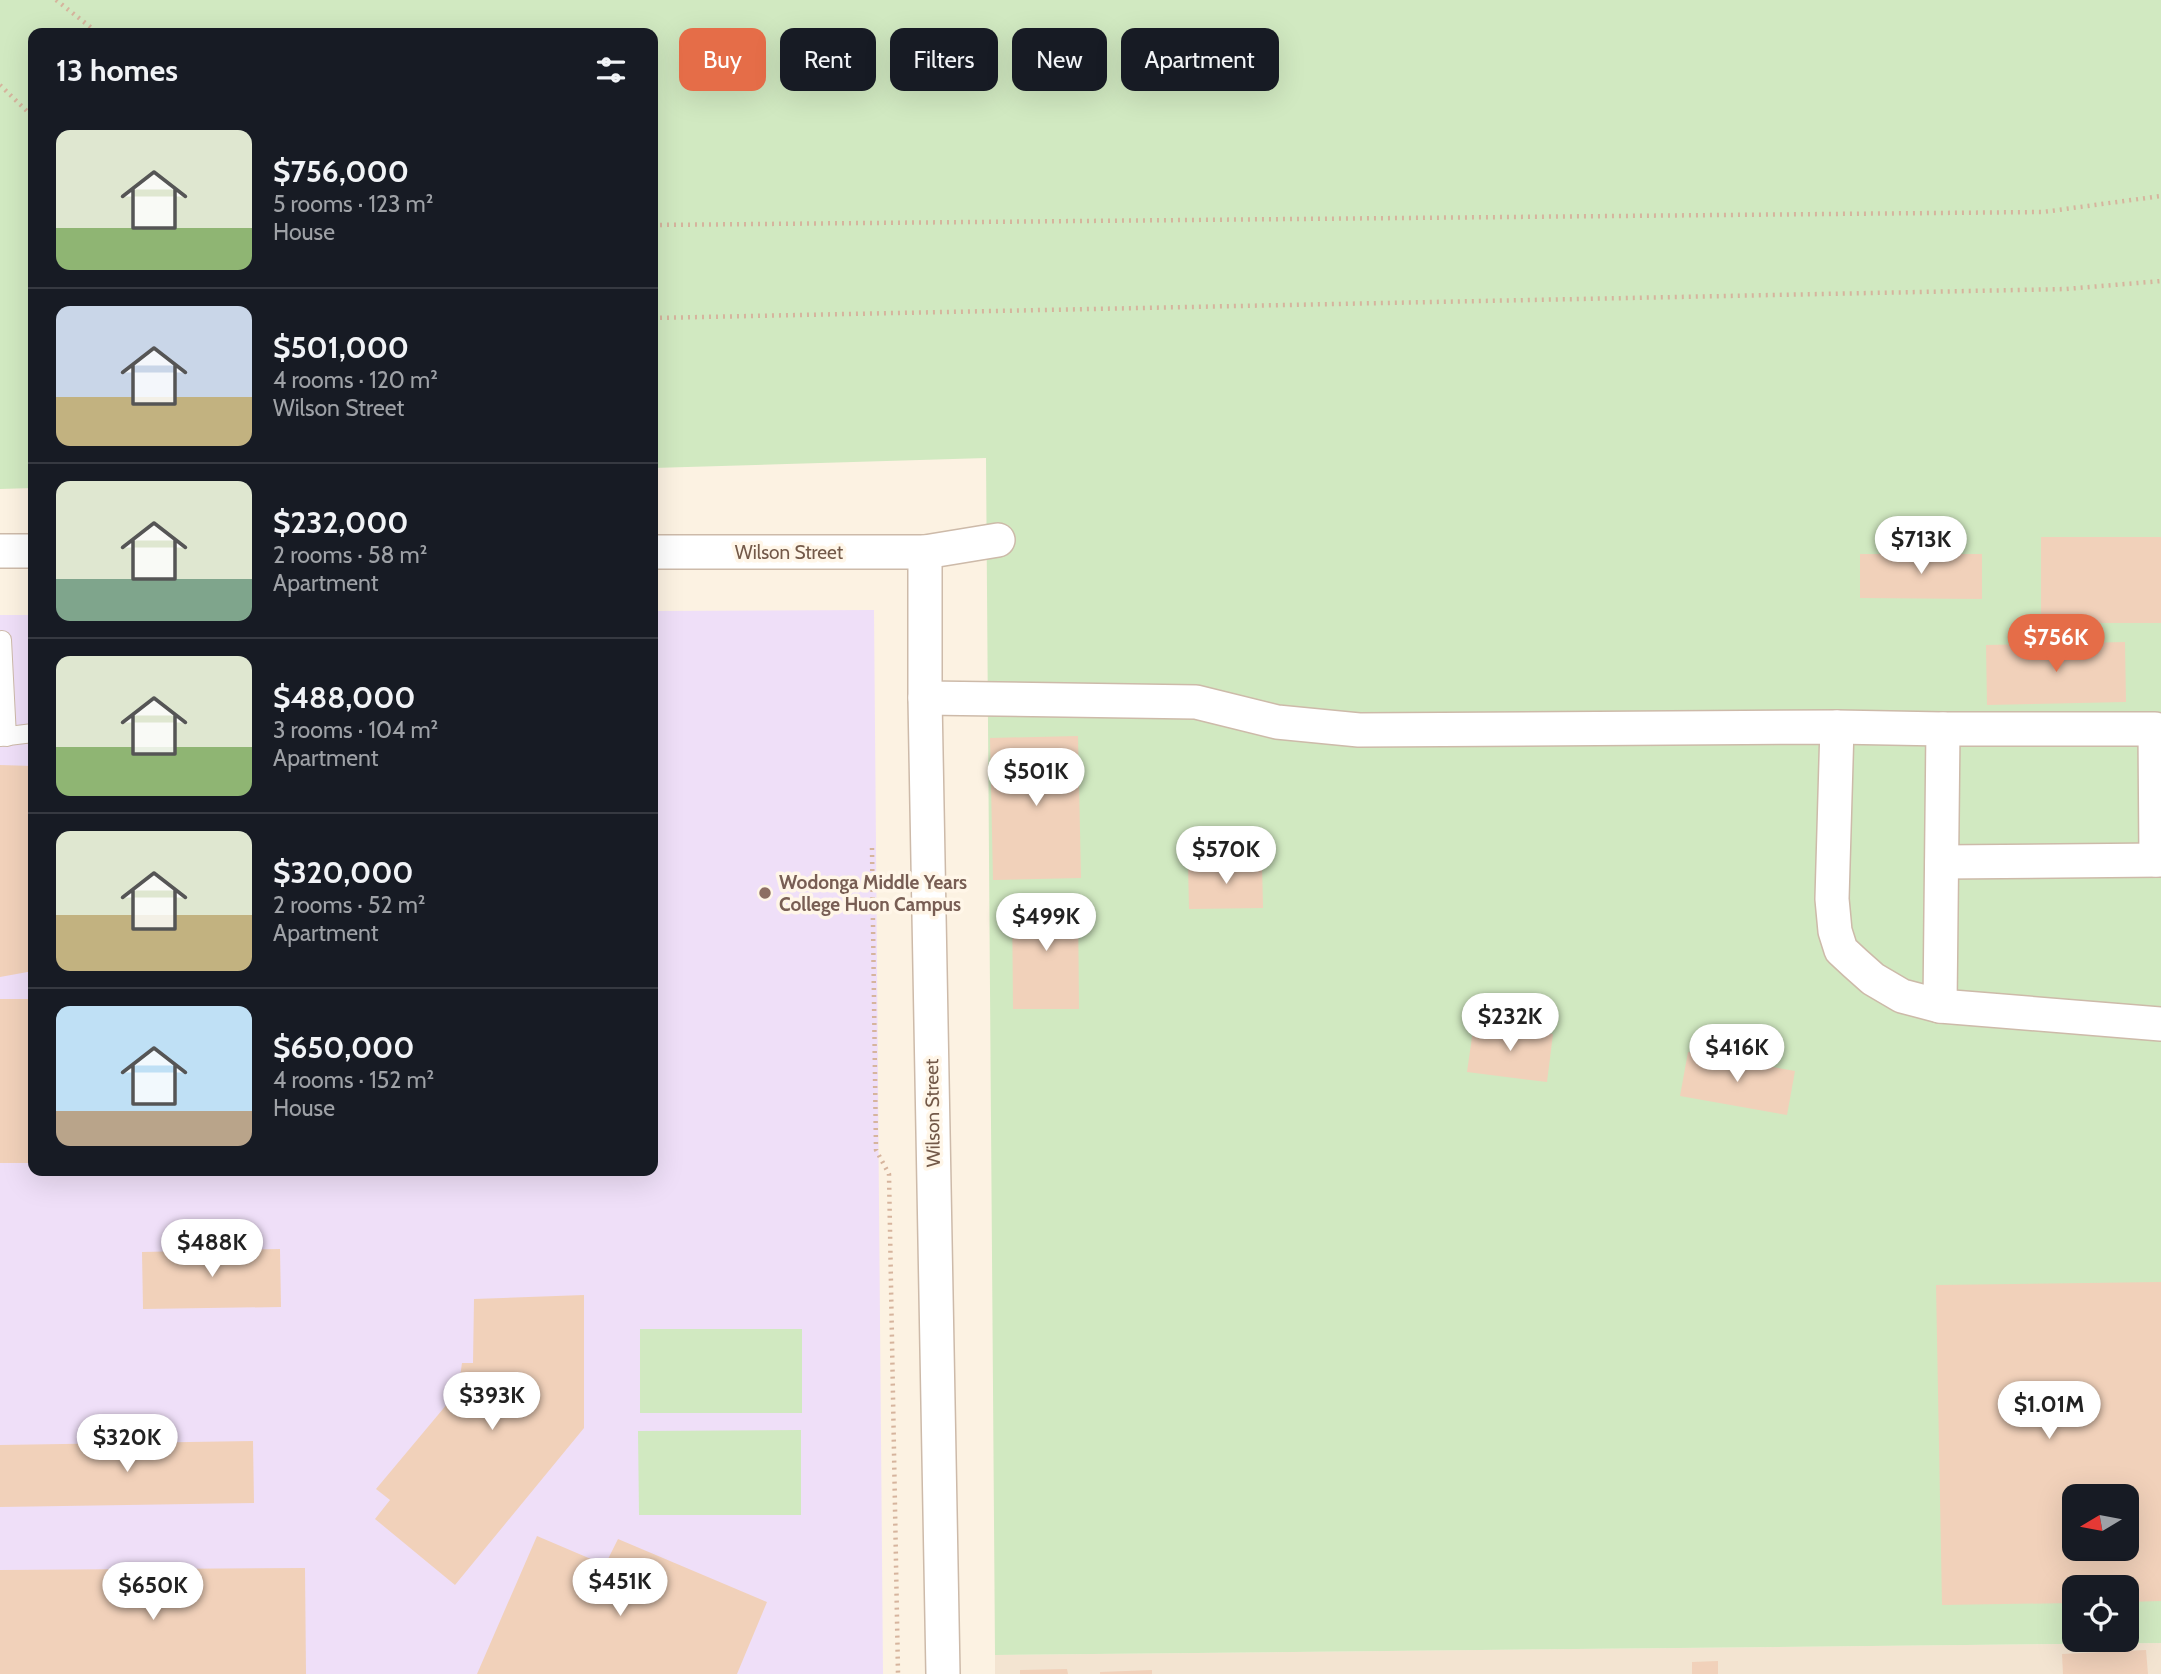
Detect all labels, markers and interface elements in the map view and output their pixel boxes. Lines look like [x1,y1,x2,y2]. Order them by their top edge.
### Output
chip: Buy [679,28,766,91]
chip: Rent [780,28,876,91]
chip: Filters [890,28,998,91]
chip: New [1012,28,1107,91]
chip: Apartment [1121,28,1279,91]
icon: filters [592,51,630,89]
text: 13 homes [56,52,178,89]
text: $756,000 [273,153,409,190]
icon: home [112,158,196,242]
text: 5 rooms · 123 m² [273,190,433,218]
text: House [273,218,335,246]
text: $501,000 [273,329,409,366]
icon: home [112,334,196,418]
text: 4 rooms · 120 m² [273,366,438,394]
text: Wilson Street [273,394,404,422]
text: $232,000 [273,504,409,541]
icon: home [112,509,196,593]
pin: $713K [1872,516,1970,576]
text: $713K [1891,525,1951,553]
text: 2 rooms · 58 m² [273,541,427,569]
street label: Wilson Street [735,541,844,564]
text: Apartment [273,569,378,597]
pin: $756K [2007,614,2105,674]
text: $756K [2024,623,2088,651]
text: $488,000 [273,679,416,716]
icon: home [112,684,196,768]
text: 3 rooms · 104 m² [273,716,438,744]
text: Apartment [273,744,378,772]
pin: $501K [987,748,1085,808]
text: $501K [1004,757,1068,785]
pin: $570K [1177,826,1275,886]
text: $570K [1192,835,1260,863]
text: $320,000 [273,854,414,891]
icon: home [112,859,196,943]
place label: Wodonga Middle Years College Huon Campus [779,871,967,916]
marker: Wodonga Middle Years College Huon Campus [757,885,773,901]
text: 2 rooms · 52 m² [273,891,426,919]
pin: $499K [997,894,1095,953]
text: $499K [1012,902,1080,930]
text: Apartment [273,919,378,947]
pin: $232K [1461,993,1559,1053]
text: $232K [1478,1002,1542,1030]
pin: $416K [1688,1024,1786,1084]
text: $650,000 [273,1029,414,1066]
text: $416K [1705,1033,1769,1061]
icon: home [112,1034,196,1118]
street label: Wilson Street [920,1058,945,1167]
text: 4 rooms · 152 m² [273,1066,434,1094]
text: House [273,1094,335,1122]
pin: $488K [163,1220,261,1279]
text: $488K [177,1228,247,1256]
pin: $393K [443,1372,541,1432]
text: $393K [459,1381,525,1409]
pin: $1.01M [1992,1382,2106,1441]
text: $1.01M [2014,1390,2084,1418]
pin: $320K [78,1414,176,1474]
text: $320K [93,1423,161,1451]
north arrow [2062,1484,2138,1561]
map controls [2062,1484,2139,1652]
pin: $451K [571,1558,669,1618]
pin: $650K [104,1562,202,1622]
text: $451K [589,1567,651,1595]
text: $650K [118,1571,188,1599]
button: locate [2062,1575,2139,1652]

